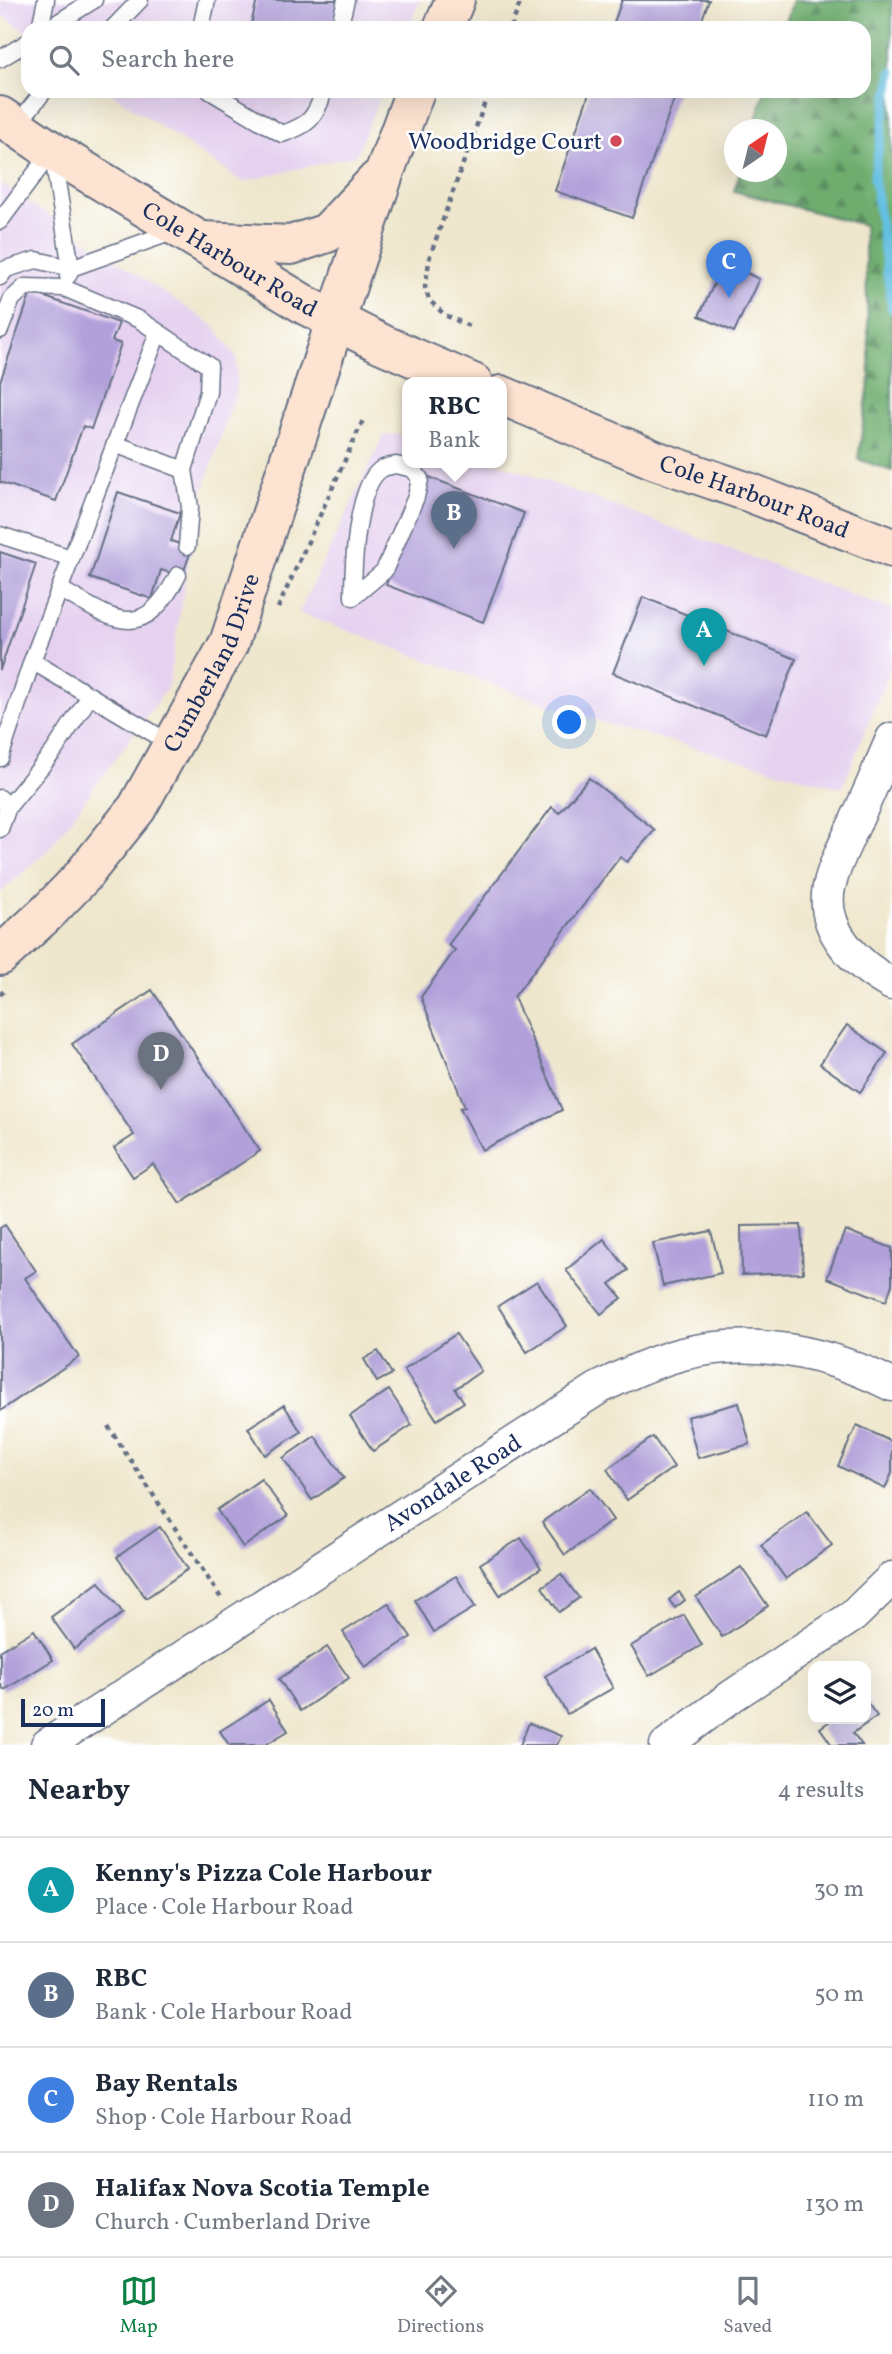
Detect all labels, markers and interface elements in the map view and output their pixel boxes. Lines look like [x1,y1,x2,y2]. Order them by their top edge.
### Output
search box [21,21,871,98]
icon: search [45,41,83,79]
text: Search here [101,42,234,78]
north arrow [724,119,787,182]
place label: Woodbridge Court [408,126,602,160]
marker: Woodbridge Court [608,133,624,149]
street label: Cole Harbour Road [135,194,323,327]
pin: C [706,240,752,298]
popup [402,377,507,468]
text: RBC [428,389,481,425]
text: Bank [428,425,480,457]
street label: Cole Harbour Road [654,448,854,549]
pin: B [431,491,477,549]
street label: Cumberland Drive [156,569,270,760]
pin: A [681,608,727,666]
your location [552,705,586,739]
pin: D [138,1032,184,1090]
street label: Avondale Road [378,1427,529,1541]
map controls [808,1661,871,1724]
button: layers [808,1661,871,1724]
scale bar [21,1696,105,1728]
text: 20 m [32,1698,74,1724]
text: Nearby [28,1770,130,1812]
text: 4 results [778,1775,864,1807]
text: Kenny's Pizza Cole Harbour [95,1856,432,1892]
text: A [43,1874,59,1906]
text: 30 m [814,1874,864,1906]
text: Place · Cole Harbour Road [95,1892,353,1924]
text: RBC [95,1961,147,1997]
text: B [43,1979,59,2011]
text: 50 m [815,1979,864,2011]
text: Bank · Cole Harbour Road [95,1997,353,2029]
text: Bay Rentals [95,2066,238,2102]
text: C [44,2084,58,2116]
text: 110 m [807,2084,864,2116]
text: Shop · Cole Harbour Road [95,2102,352,2134]
text: Halifax Nova Scotia Temple [95,2171,430,2207]
text: D [43,2189,59,2221]
text: 130 m [805,2189,864,2221]
text: Church · Cumberland Drive [95,2207,371,2239]
tab: Map [120,2272,158,2340]
tab: Directions [397,2272,484,2340]
tab: Saved [723,2272,772,2340]

